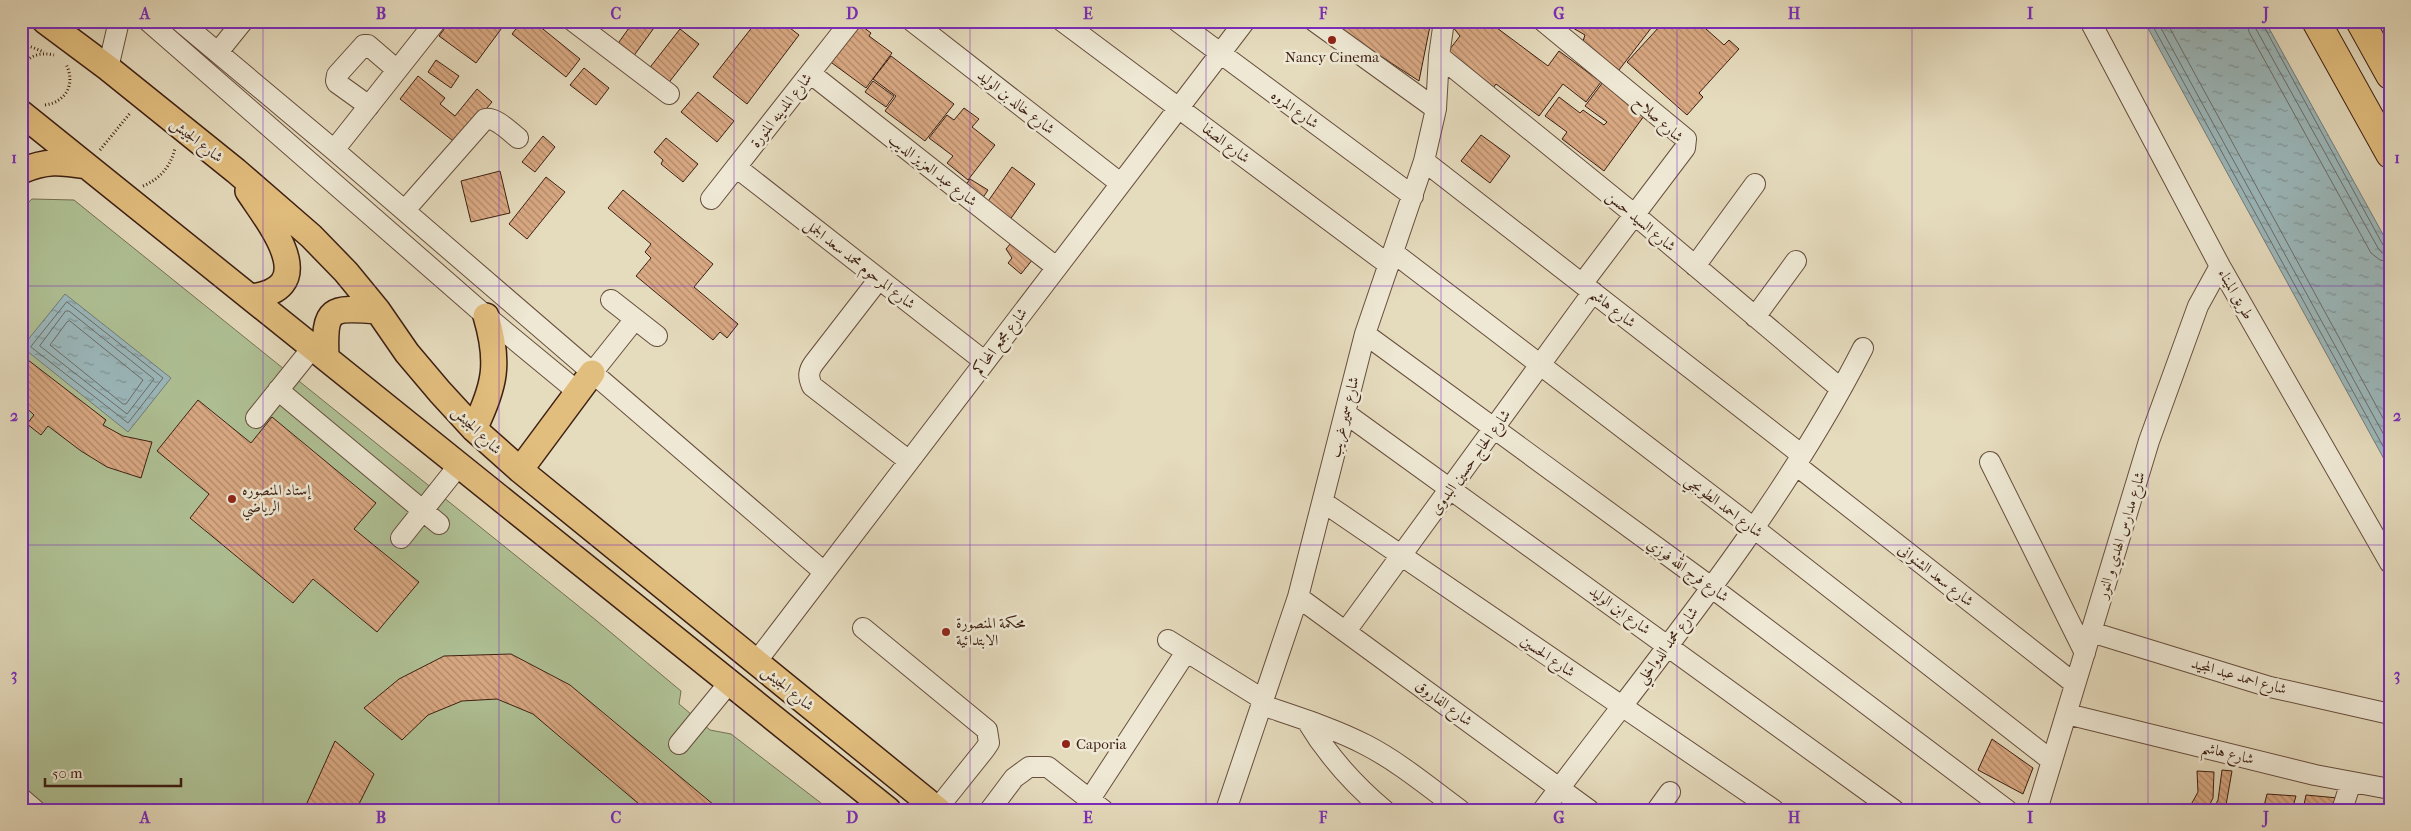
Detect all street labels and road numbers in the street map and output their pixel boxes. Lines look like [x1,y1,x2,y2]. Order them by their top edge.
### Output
street label: شارع خالد بن الوليد [971,66,1058,141]
street label: شارع المدينه المنورة [746,69,819,153]
street label: شارع المروه [1265,86,1322,136]
street label: شارع صلاح [1628,92,1687,149]
street label: شارع الجيش [165,114,227,169]
street label: شارع الصفا [1196,119,1253,170]
street label: شارع عبد العزيز الديب [883,130,981,213]
street label: شارع السيد حسن [1600,187,1679,258]
street label: شارع المرحوم محمد سعد الجمل [798,215,919,316]
street label: طريق الميناء [2213,265,2258,323]
street label: شارع هاشم [1583,285,1639,336]
street label: شارع مجمع المحاكم [969,304,1035,381]
street label: شارع سمير غريب [1325,375,1367,460]
street label: شارع الجيش [446,402,505,461]
street label: شارع الحاج حسين البدوى [1426,406,1517,520]
street label: شارع مدارس الهدي و النور [2093,470,2153,604]
street label: شارع احمد الطوبجي [1679,471,1766,545]
street label: شارع فرج الله فوزي [1641,532,1734,609]
street label: شارع سعد الشنوانى [1892,540,1977,613]
street label: شارع ابن الوليد [1583,582,1654,641]
street label: شارع محمد الدواخلي [1632,603,1706,690]
street label: شارع الحسين [1515,631,1579,684]
street label: شارع احمد عبد المجيد [2188,654,2289,702]
street label: شارع الجيش [756,662,818,718]
street label: شارع الفاروق [1409,676,1476,733]
street label: شارع هاشم [2199,738,2256,774]

